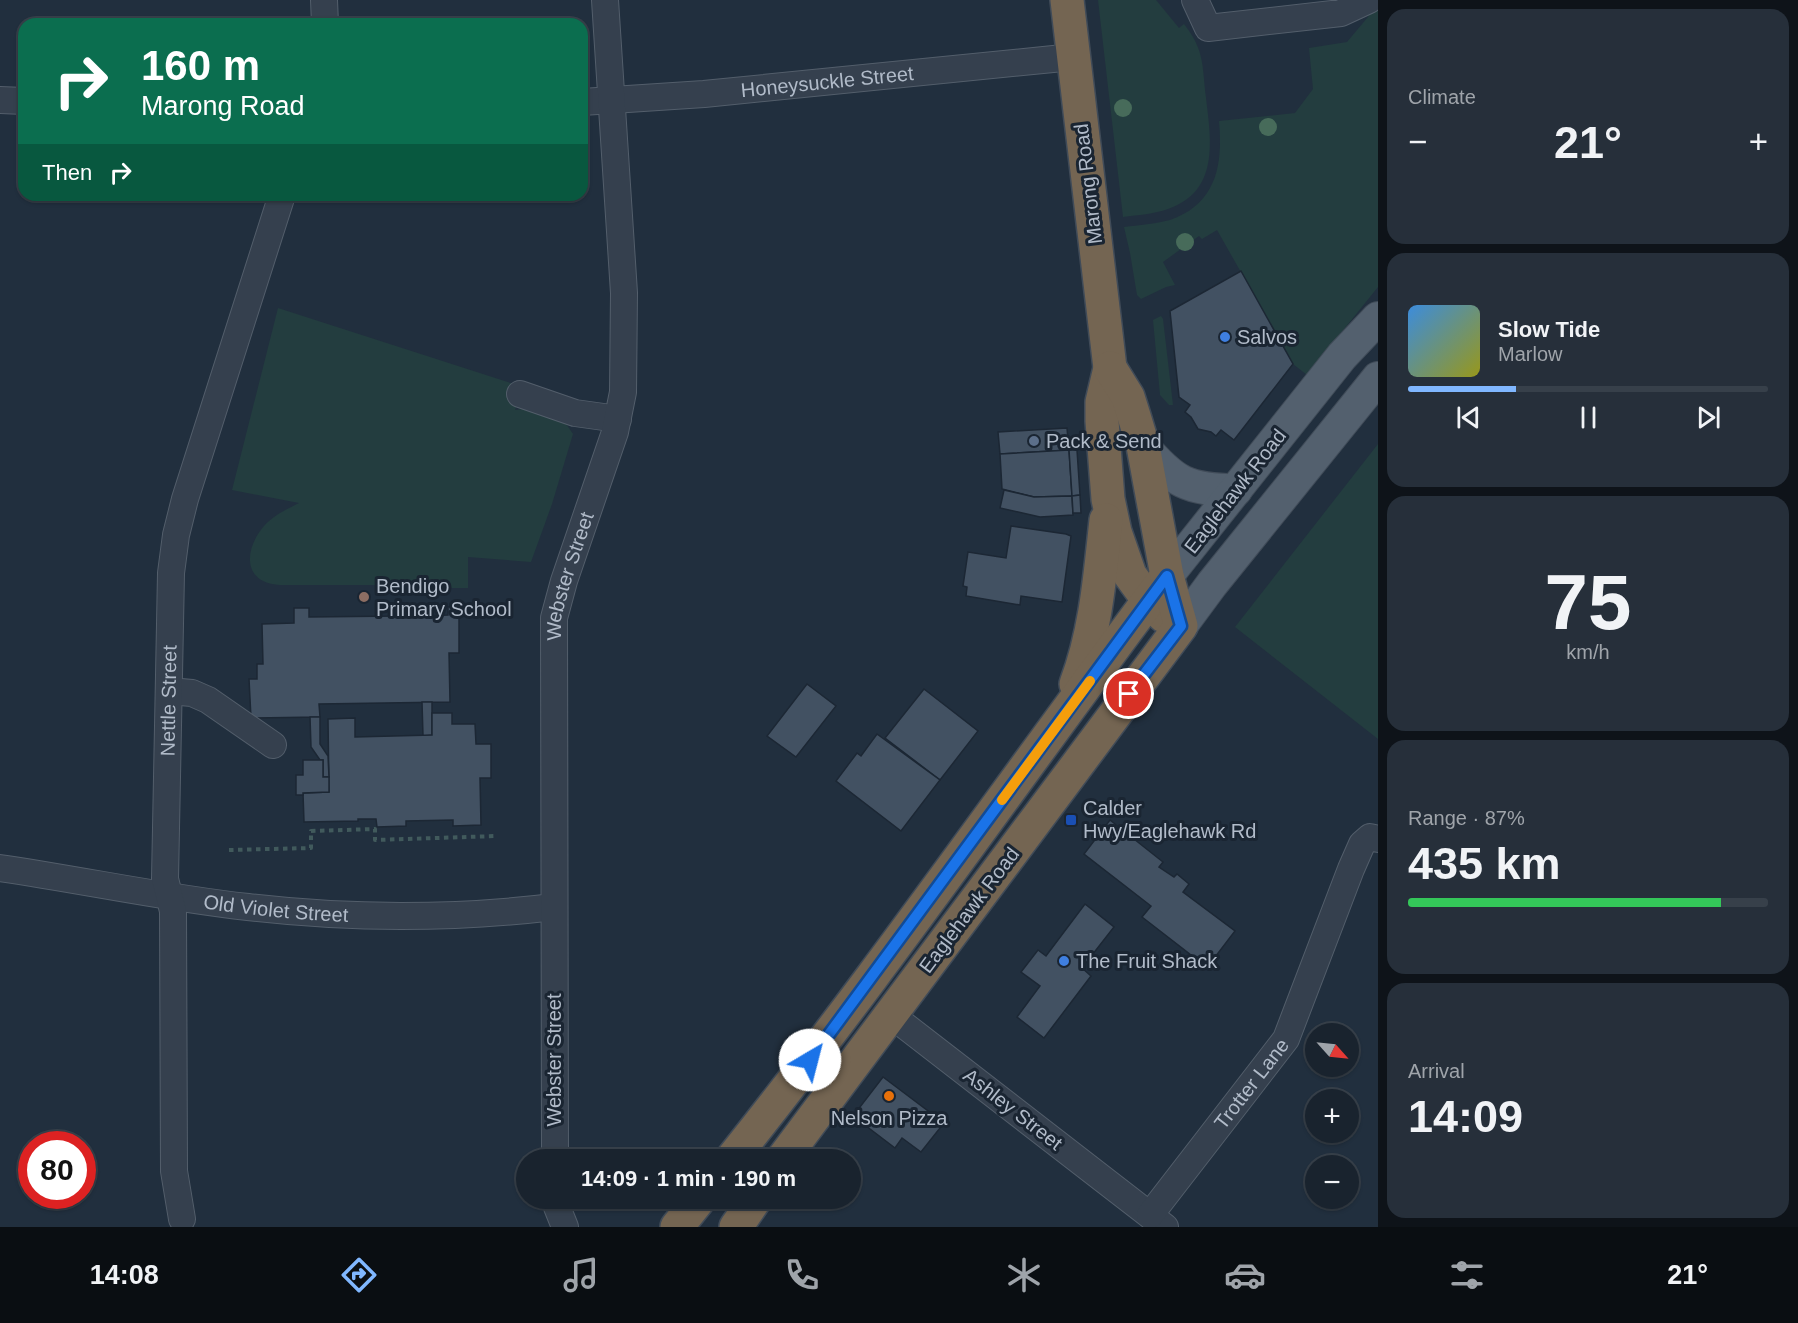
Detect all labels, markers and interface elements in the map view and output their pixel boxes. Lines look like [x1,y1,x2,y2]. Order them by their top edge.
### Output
icon: right [42,42,120,120]
text: 160 m [141,42,260,89]
street label: Honeysuckle Street [740,62,915,101]
text: Climate [1408,86,1476,108]
text: Marong Road [141,91,305,121]
text: 21° [1554,117,1622,168]
street label: Marong Road [1070,123,1106,245]
text: − [1408,123,1427,160]
text: + [1749,123,1768,160]
icon: right [104,156,137,189]
text: Then [42,160,92,185]
text: Slow Tide [1498,317,1600,342]
place label: Salvos [1237,326,1297,348]
marker: Salvos [1218,330,1232,344]
text: Marlow [1498,343,1562,365]
icon: previous [1452,401,1485,434]
icon: pause [1572,401,1605,434]
icon: next [1692,401,1725,434]
street label: Eaglehawk Road [1180,425,1290,557]
place label: Pack & Send [1046,430,1162,452]
marker: Pack & Send [1027,434,1041,448]
street label: Webster Street [542,509,598,641]
text: 75 [1545,558,1631,646]
place label: Bendigo Primary School [376,575,512,620]
marker: Bendigo Primary School [357,590,371,604]
text: km/h [1566,641,1610,663]
street label: Nettle Street [156,644,181,757]
pin [1103,668,1154,719]
icon: arrive [1112,677,1145,710]
place label: Calder Hwy/Eaglehawk Rd [1083,797,1256,842]
text: Range · 87% [1408,807,1525,829]
marker: Calder Hwy/Eaglehawk Rd [1064,813,1078,827]
text: 435 km [1408,838,1561,889]
street label: Eaglehawk Road [915,843,1023,977]
street label: Old Violet Street [202,891,349,926]
place label: The Fruit Shack [1076,950,1218,972]
marker: The Fruit Shack [1057,954,1071,968]
street label: Webster Street [543,993,565,1127]
north arrow [1305,1023,1359,1077]
map controls [1305,1023,1359,1209]
position arrow [778,1028,842,1092]
street label: Trotter Lane [1210,1034,1293,1133]
text: Arrival [1408,1060,1465,1082]
street label: Ashley Street [959,1064,1067,1155]
marker: Nelson Pizza [882,1089,896,1103]
button: + [1305,1089,1359,1143]
text: 14:09 [1408,1091,1523,1142]
place label: Nelson Pizza [831,1107,948,1129]
speed limit sign: 80 [18,1131,96,1209]
button: − [1305,1155,1359,1209]
text: 14:09 · 1 min · 190 m [581,1166,796,1191]
icon: directions [338,1254,380,1296]
icon: music [560,1254,602,1296]
icon: phone [781,1254,823,1296]
icon: climate [1003,1254,1045,1296]
icon: car [1224,1254,1266,1296]
icon: filters [1446,1254,1488,1296]
text: 14:08 [90,1260,159,1290]
text: 21° [1667,1260,1708,1290]

